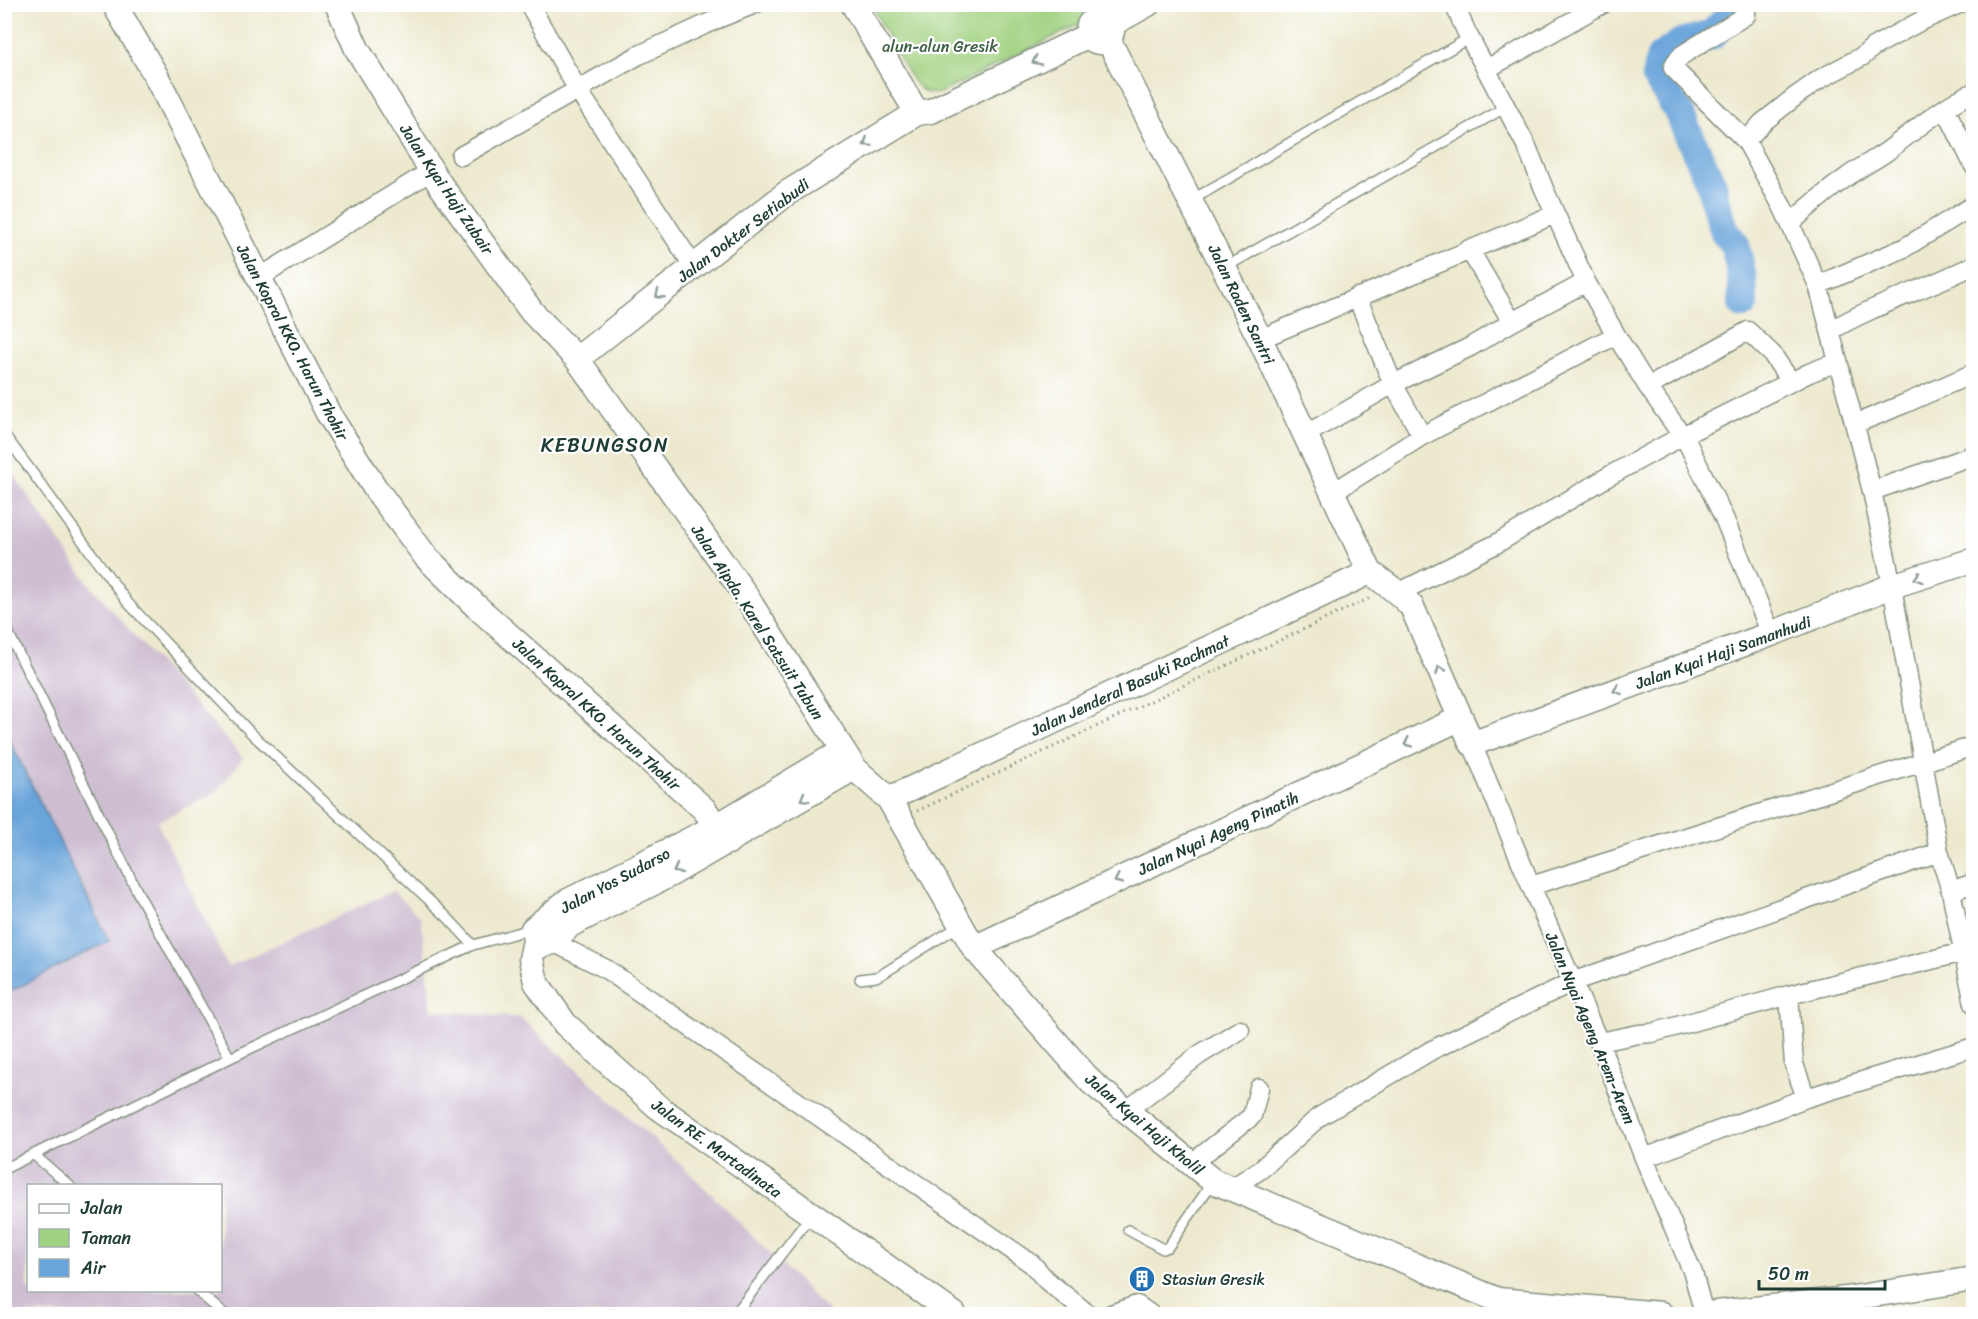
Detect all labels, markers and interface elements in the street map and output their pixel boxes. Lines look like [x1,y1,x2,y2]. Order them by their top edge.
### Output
park label: alun-alun Gresik [882,32,998,61]
one-way arrow [1032,53,1043,65]
street label: Jalan Kyai Haji Zubair [391,117,502,262]
one-way arrow [863,136,873,148]
street label: Jalan Dokter Setiabudi [670,170,816,291]
street label: Jalan Kopral KKO. Harun Thohir [228,238,357,447]
street label: Jalan Raden Santri [1199,238,1283,370]
one-way arrow [654,287,665,298]
district label: KEBUNGSON [541,428,669,463]
street label: Jalan Aipda. Karel Satsuit Tubun [683,518,832,726]
one-way arrow [1913,570,1924,583]
street label: Jalan Kyai Haji Samanhudi [1630,607,1816,698]
street label: Jalan Jenderal Basuki Rachmat [1025,626,1235,745]
street label: Jalan Kopral KKO. Harun Thohir [505,630,689,799]
one-way arrow [1435,666,1447,677]
one-way arrow [1613,683,1623,696]
one-way arrow [1404,736,1415,748]
street label: Jalan Nyai Ageng Pinatih [1132,783,1304,884]
one-way arrow [800,791,810,802]
street label: Jalan Yos Sudarso [554,839,676,922]
one-way arrow [673,863,683,875]
one-way arrow [1113,873,1124,885]
street label: Jalan Nyai Ageng Arem-Arem [1536,927,1644,1129]
street label: Jalan Kyai Haji Kholil [1078,1065,1211,1183]
street label: Jalan RE. Martadinata [644,1090,789,1206]
legend [27,1184,222,1292]
text: Jalan [80,1192,123,1224]
text: Taman [81,1222,131,1254]
text: Air [80,1252,107,1284]
scale bar [1759,1253,1885,1291]
text: 50 m [1768,1258,1809,1290]
building icon: Stasiun Gresik [1127,1264,1157,1294]
place label: Stasiun Gresik [1162,1265,1265,1294]

